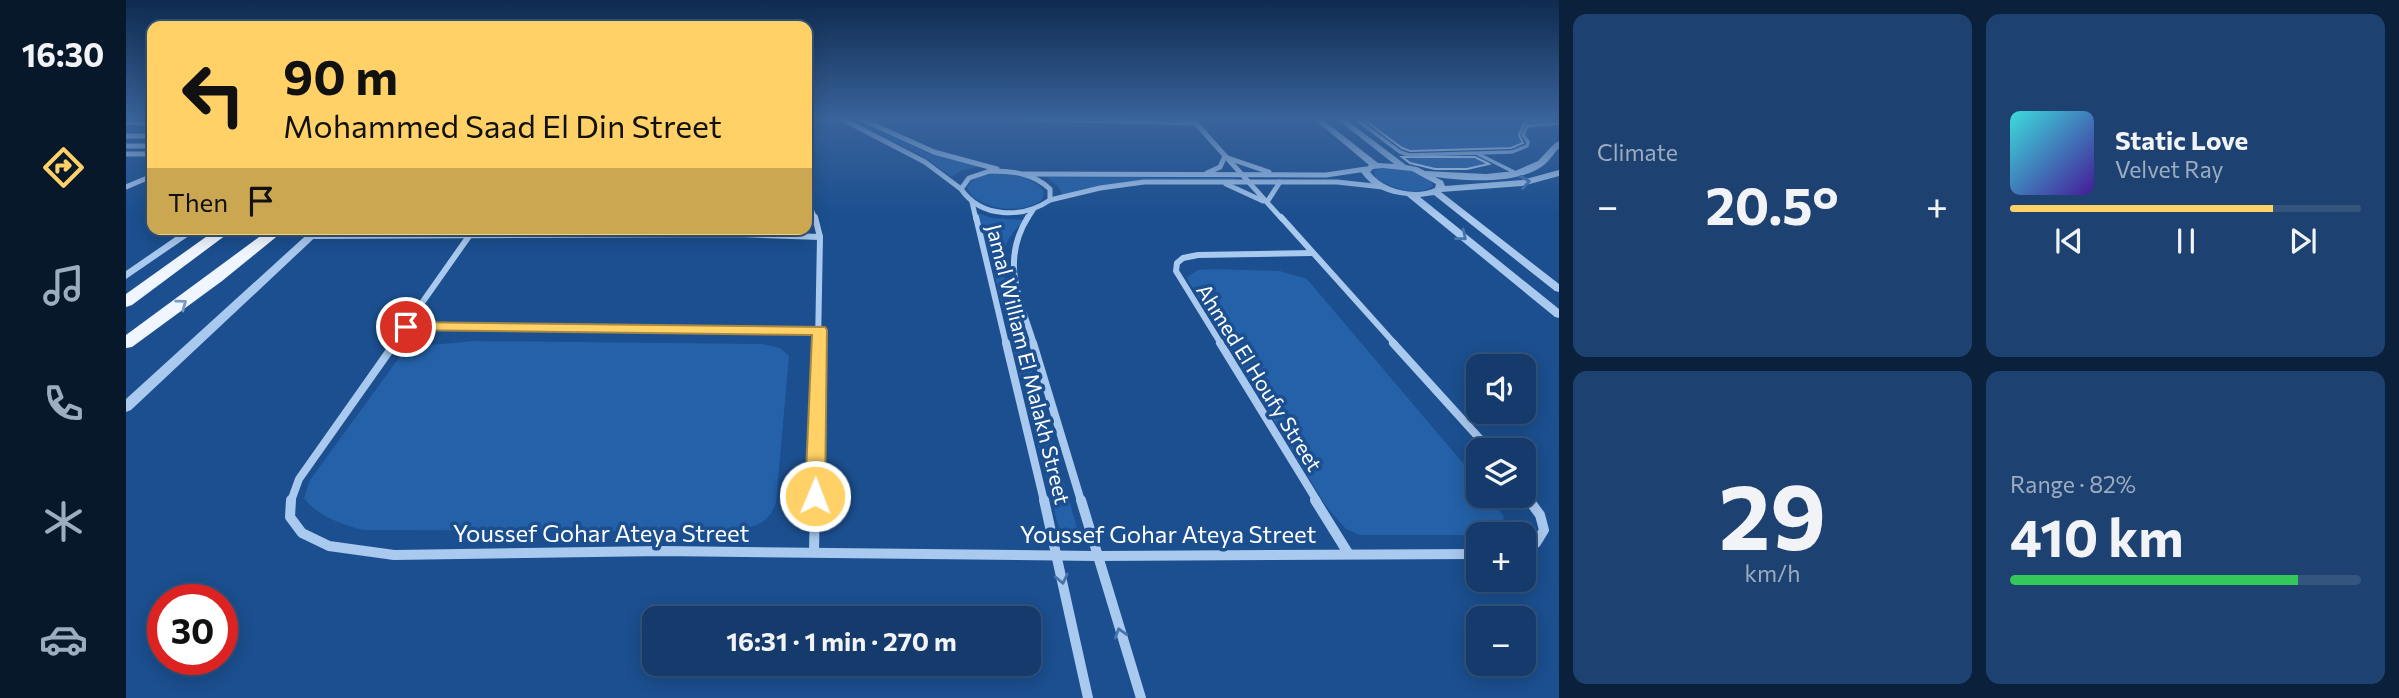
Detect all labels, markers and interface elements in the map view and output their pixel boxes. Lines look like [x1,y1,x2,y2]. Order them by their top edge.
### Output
text: 16:30 [22,34,104,74]
text: 90 m [283,45,398,105]
icon: left [168,49,259,140]
text: Mohammed Saad El Din Street [283,105,722,145]
text: Static Love [2115,124,2248,155]
text: Climate [1597,138,1678,166]
icon: directions [39,143,88,192]
text: Velvet Ray [2115,155,2223,183]
text: 20.5° [1705,172,1839,236]
one-way arrow [1519,175,1531,190]
text: − [1597,181,1619,228]
text: + [1926,181,1948,228]
icon: arrive [242,182,280,220]
text: Then [168,186,228,217]
street label: Jamal William El Malakh Street [982,221,1076,507]
icon: previous [2050,222,2088,260]
icon: pause [2167,222,2205,260]
icon: next [2284,222,2322,260]
one-way arrow [1454,228,1466,241]
icon: music [39,261,88,310]
street label: Ahmed El Houfy Street [1192,279,1328,475]
pin [376,297,436,357]
one-way arrow [174,299,187,312]
icon: arrive [387,308,425,346]
map controls [1466,354,1536,676]
button: sound [1466,354,1536,424]
icon: phone [39,379,88,428]
button: layers [1466,438,1536,508]
text: 29 [1719,457,1826,569]
position arrow [778,459,852,533]
text: Range · 82% [2010,470,2136,498]
icon: climate [39,497,88,546]
text: 410 km [2010,504,2184,568]
street label: Youssef Gohar Ateya Street [453,518,750,547]
street label: Youssef Gohar Ateya Street [1020,519,1317,548]
button: + [1466,522,1536,592]
text: km/h [1745,559,1800,587]
one-way arrow [1053,573,1068,585]
speed limit sign: 30 [147,584,238,675]
button: − [1466,606,1536,676]
icon: car [39,615,88,664]
text: 16:31 · 1 min · 270 m [726,625,957,656]
one-way arrow [1114,627,1129,639]

